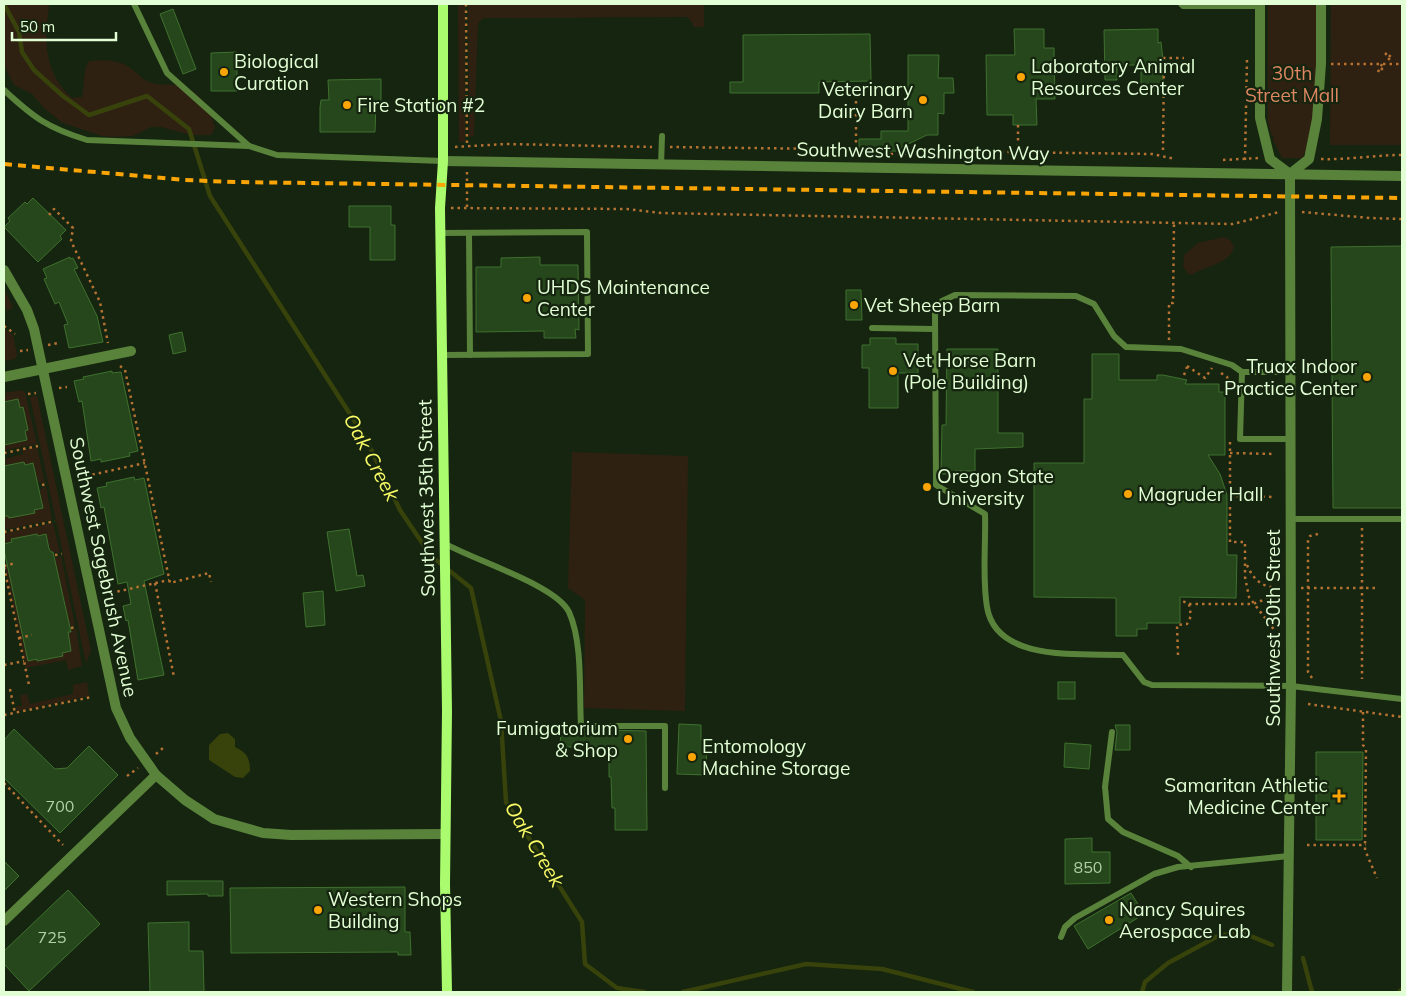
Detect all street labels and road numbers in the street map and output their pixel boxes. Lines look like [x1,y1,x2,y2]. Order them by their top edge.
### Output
street label: Southwest Washington Way [796,137,1050,165]
street label: Southwest 35th Street [412,399,440,597]
street label: Southwest Sagebrush Avenue [65,435,143,699]
street label: Southwest 30th Street [1261,529,1285,727]

